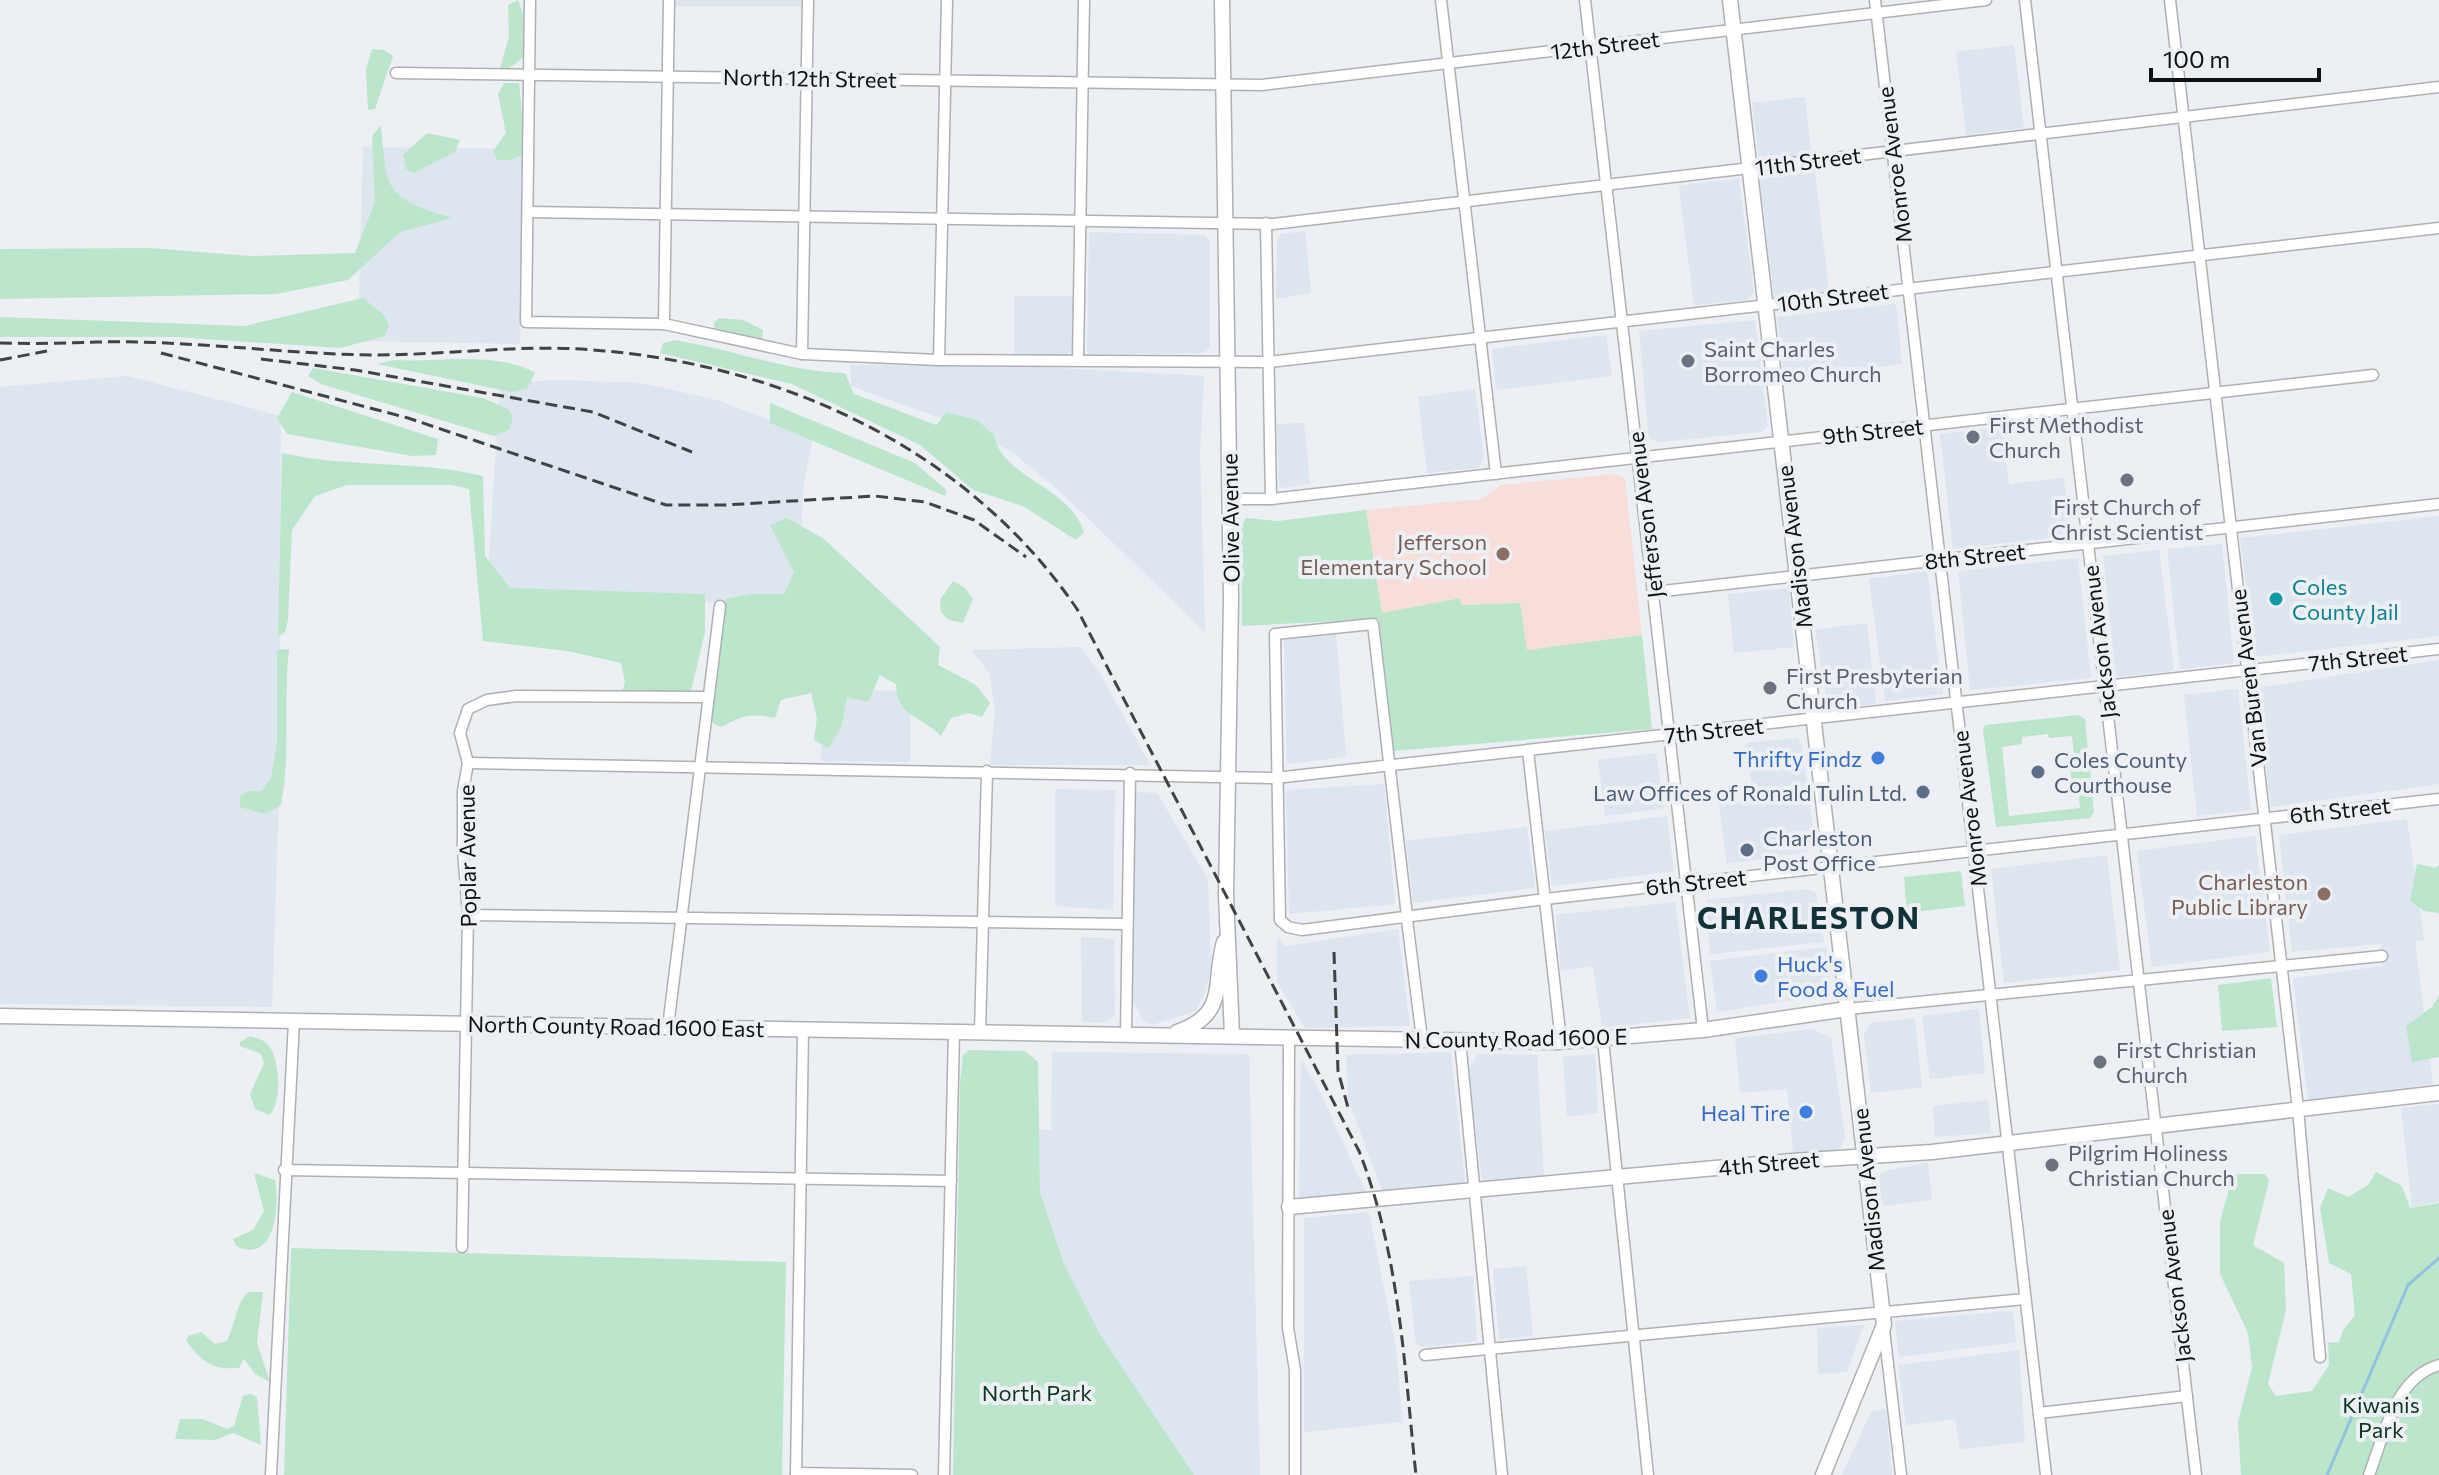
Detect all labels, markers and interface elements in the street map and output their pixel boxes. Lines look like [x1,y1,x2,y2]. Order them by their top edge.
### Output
street label: 12th Street [1549,25,1661,65]
scale bar [2151,32,2319,82]
text: 100 m [2163,44,2230,73]
street label: North 12th Street [723,63,897,93]
street label: Monroe Avenue [1871,85,1917,245]
street label: 11th Street [1753,141,1863,181]
street label: 10th Street [1776,277,1890,317]
place label: Saint Charles Borromeo Church [1704,335,1882,387]
marker: Saint Charles Borromeo Church [1679,352,1697,370]
place label: First Methodist Church [1989,411,2143,463]
street label: 9th Street [1821,412,1925,450]
marker: First Methodist Church [1964,428,1982,446]
street label: Jefferson Avenue [1621,430,1669,600]
street label: Olive Avenue [1215,453,1245,583]
street label: Madison Avenue [1771,464,1817,630]
marker: First Church of Christ Scientist [2118,471,2136,489]
place label: First Church of Christ Scientist [2051,493,2203,545]
place label: Jefferson Elementary School [1300,528,1487,580]
street label: 8th Street [1923,537,2027,575]
marker: Jefferson Elementary School [1494,545,1512,563]
street label: Jackson Avenue [2076,564,2122,720]
place label: Coles County Jail [2292,573,2399,625]
street label: Van Buren Avenue [2224,588,2272,768]
marker: Coles County Jail [2267,590,2285,608]
street label: 7th Street [2307,639,2409,677]
place label: First Presbyterian Church [1786,662,1963,714]
marker: First Presbyterian Church [1761,679,1779,697]
street label: 7th Street [1663,711,1765,749]
street label: Monroe Avenue [1946,729,1992,889]
place label: Thrifty Findz [1733,745,1862,772]
place label: Coles County Courthouse [2054,746,2187,798]
marker: Thrifty Findz [1869,749,1887,767]
marker: Coles County Courthouse [2029,763,2047,781]
place label: Law Offices of Ronald Tulin Ltd. [1593,779,1907,806]
marker: Law Offices of Ronald Tulin Ltd. [1914,783,1932,801]
street label: Poplar Avenue [452,784,482,928]
street label: 6th Street [2288,791,2392,829]
place label: Charleston Post Office [1763,824,1876,876]
marker: Charleston Post Office [1738,841,1756,859]
street label: 6th Street [1644,863,1748,901]
place label: Charleston Public Library [2171,868,2308,920]
marker: Charleston Public Library [2315,885,2333,903]
district label: CHARLESTON [1697,898,1921,935]
place label: Huck's Food & Fuel [1777,950,1894,1002]
marker: Huck's Food & Fuel [1752,967,1770,985]
street label: North County Road 1600 East [467,1010,765,1042]
street label: N County Road 1600 E [1404,1023,1628,1053]
place label: First Christian Church [2116,1036,2257,1088]
marker: First Christian Church [2091,1053,2109,1071]
place label: Heal Tire [1701,1099,1790,1126]
marker: Heal Tire [1797,1103,1815,1121]
street label: Madison Avenue [1846,1107,1890,1273]
place label: Pilgrim Holiness Christian Church [2068,1139,2235,1191]
street label: 4th Street [1717,1145,1821,1181]
marker: Pilgrim Holiness Christian Church [2043,1156,2061,1174]
street label: Jackson Avenue [2151,1208,2197,1364]
park label: North Park [982,1379,1092,1406]
park label: Kiwanis Park [2342,1391,2420,1443]

